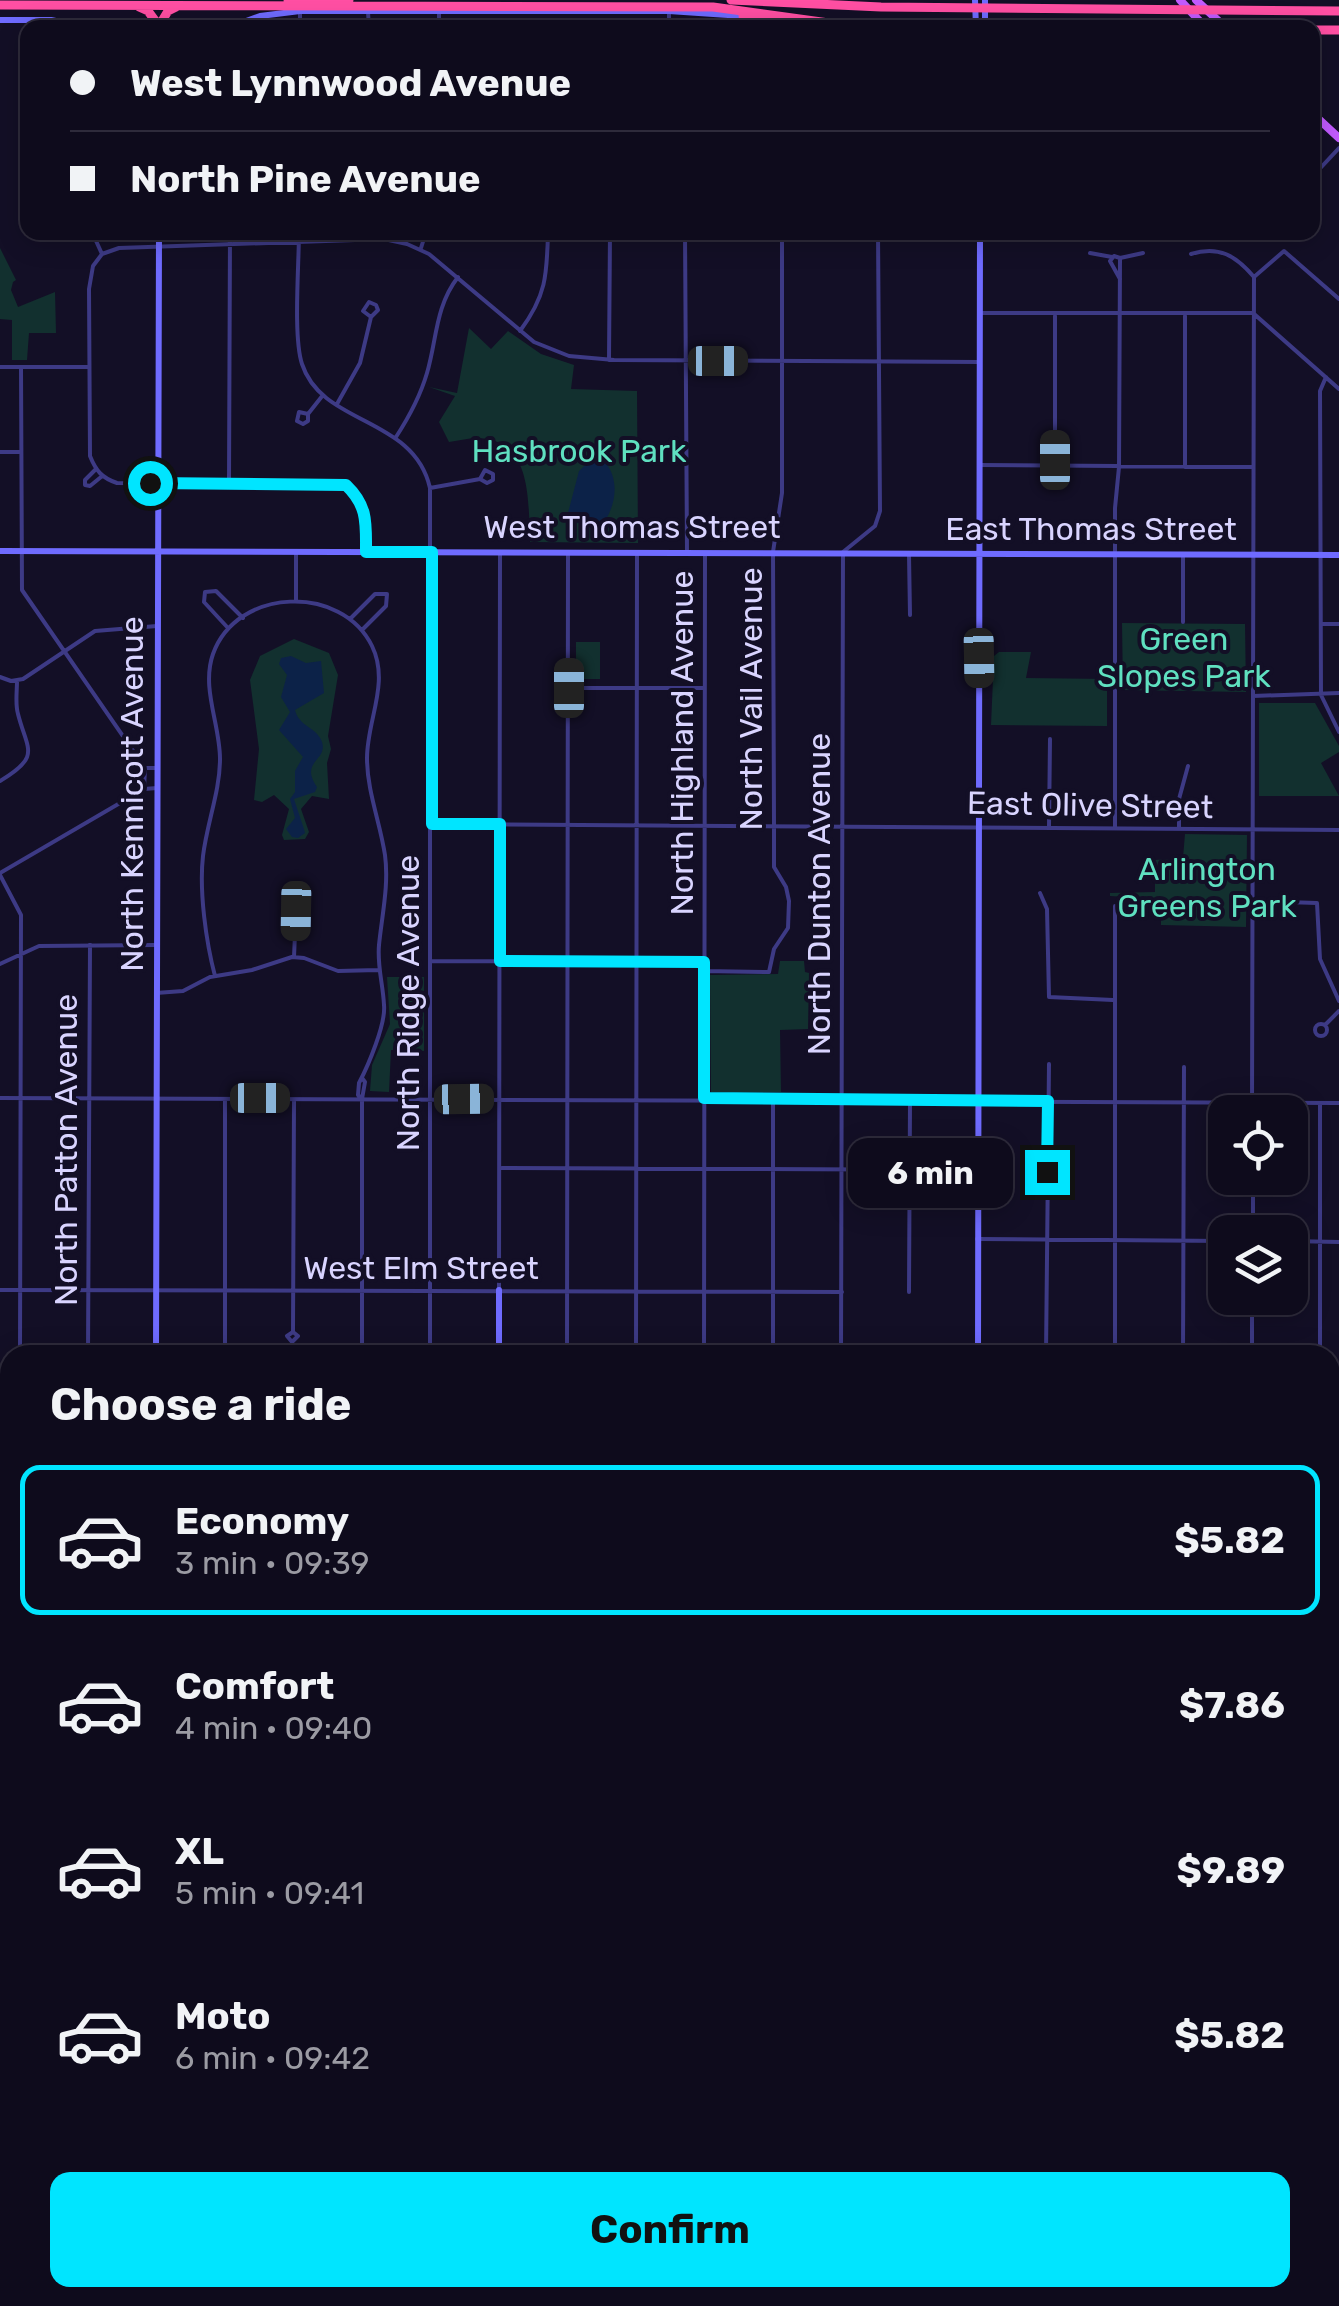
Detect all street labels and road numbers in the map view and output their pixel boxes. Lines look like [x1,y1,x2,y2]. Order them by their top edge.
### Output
street label: West Thomas Street [483,508,781,546]
street label: East Thomas Street [945,510,1237,548]
street label: North Vail Avenue [732,567,770,831]
street label: North Highland Avenue [663,571,701,915]
street label: North Kennicott Avenue [113,616,151,972]
street label: North Dunton Avenue [800,733,838,1055]
street label: East Olive Street [967,784,1213,826]
street label: North Ridge Avenue [389,855,427,1151]
street label: North Patton Avenue [47,994,85,1306]
street label: West Elm Street [303,1249,539,1287]

